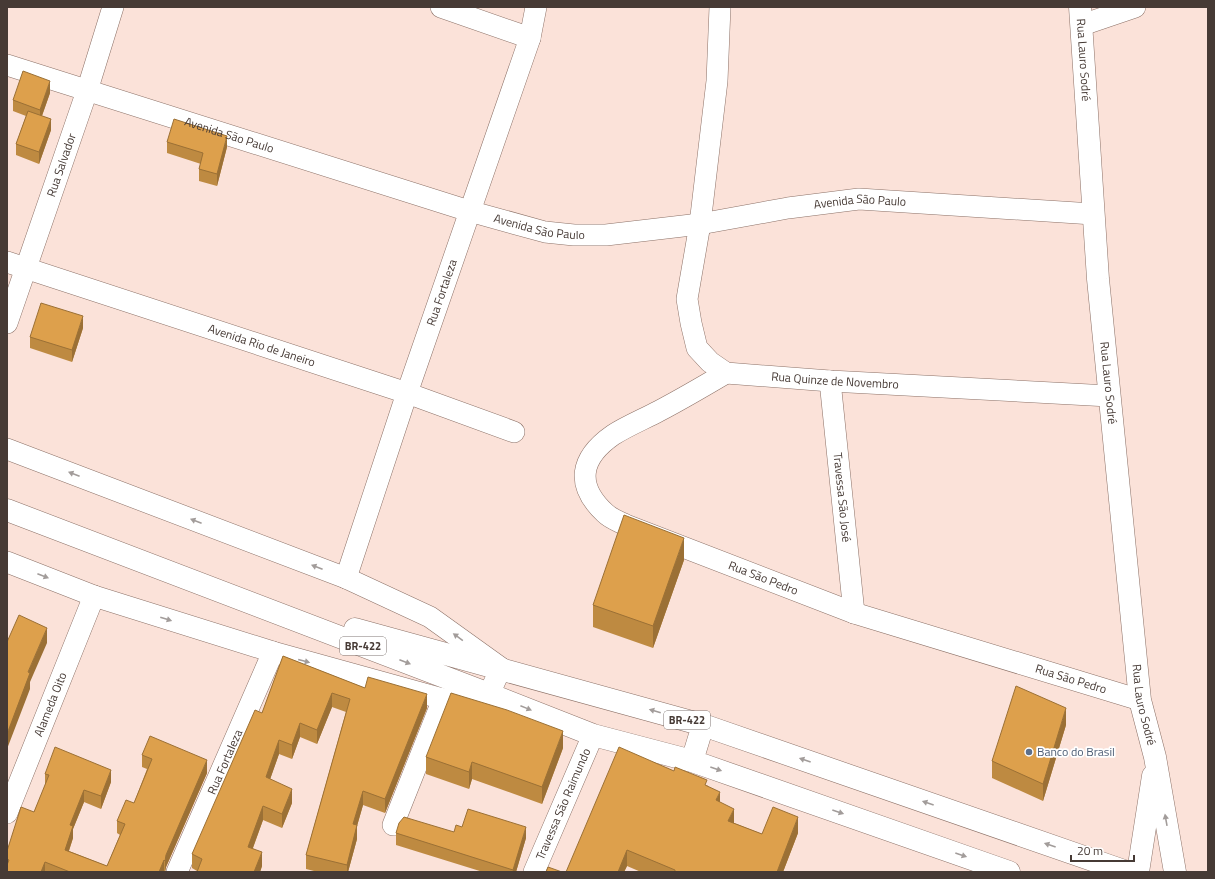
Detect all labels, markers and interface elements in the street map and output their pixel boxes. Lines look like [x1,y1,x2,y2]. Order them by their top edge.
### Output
street label: Rua Lauro Sodré [1072,18,1096,102]
street label: Avenida São Paulo [182,112,276,158]
street label: Rua Salvador [41,131,81,199]
street label: Avenida São Paulo [812,189,907,214]
street label: Avenida São Paulo [492,208,585,244]
street label: Rua Fortaleza [421,257,462,328]
street label: Avenida Rio de Janeiro [206,318,318,371]
street label: Rua Lauro Sodré [1095,341,1122,425]
street label: Rua Quinze de Novembro [771,367,899,394]
street label: Travessa São José [828,452,857,543]
one-way arrow [68,471,80,477]
one-way arrow [189,517,201,523]
street label: Rua São Pedro [726,555,801,600]
one-way arrow [311,563,323,569]
one-way arrow [38,574,50,580]
one-way arrow [160,616,172,622]
one-way arrow [453,633,463,641]
road number: BR-422 [340,637,386,655]
one-way arrow [298,658,310,664]
one-way arrow [399,659,411,665]
street label: Rua São Pedro [1033,659,1109,698]
street label: Rua Lauro Sodré [1127,663,1162,748]
street label: Alameda Oito [29,669,72,739]
one-way arrow [520,706,532,712]
one-way arrow [648,708,660,714]
road number: BR-422 [664,711,710,729]
street label: Rua Fortaleza [202,726,247,797]
place label: Banco do Brasil [1037,742,1115,761]
street label: Travessa São Raimundo [530,745,595,863]
marker: Banco do Brasil [1024,747,1034,757]
one-way arrow [798,757,810,763]
one-way arrow [710,766,722,772]
one-way arrow [921,799,933,805]
one-way arrow [833,809,845,815]
one-way arrow [1163,814,1169,826]
scale bar [1071,837,1134,863]
text: 20 m [1077,841,1103,860]
one-way arrow [1044,842,1056,848]
one-way arrow [956,852,968,858]

